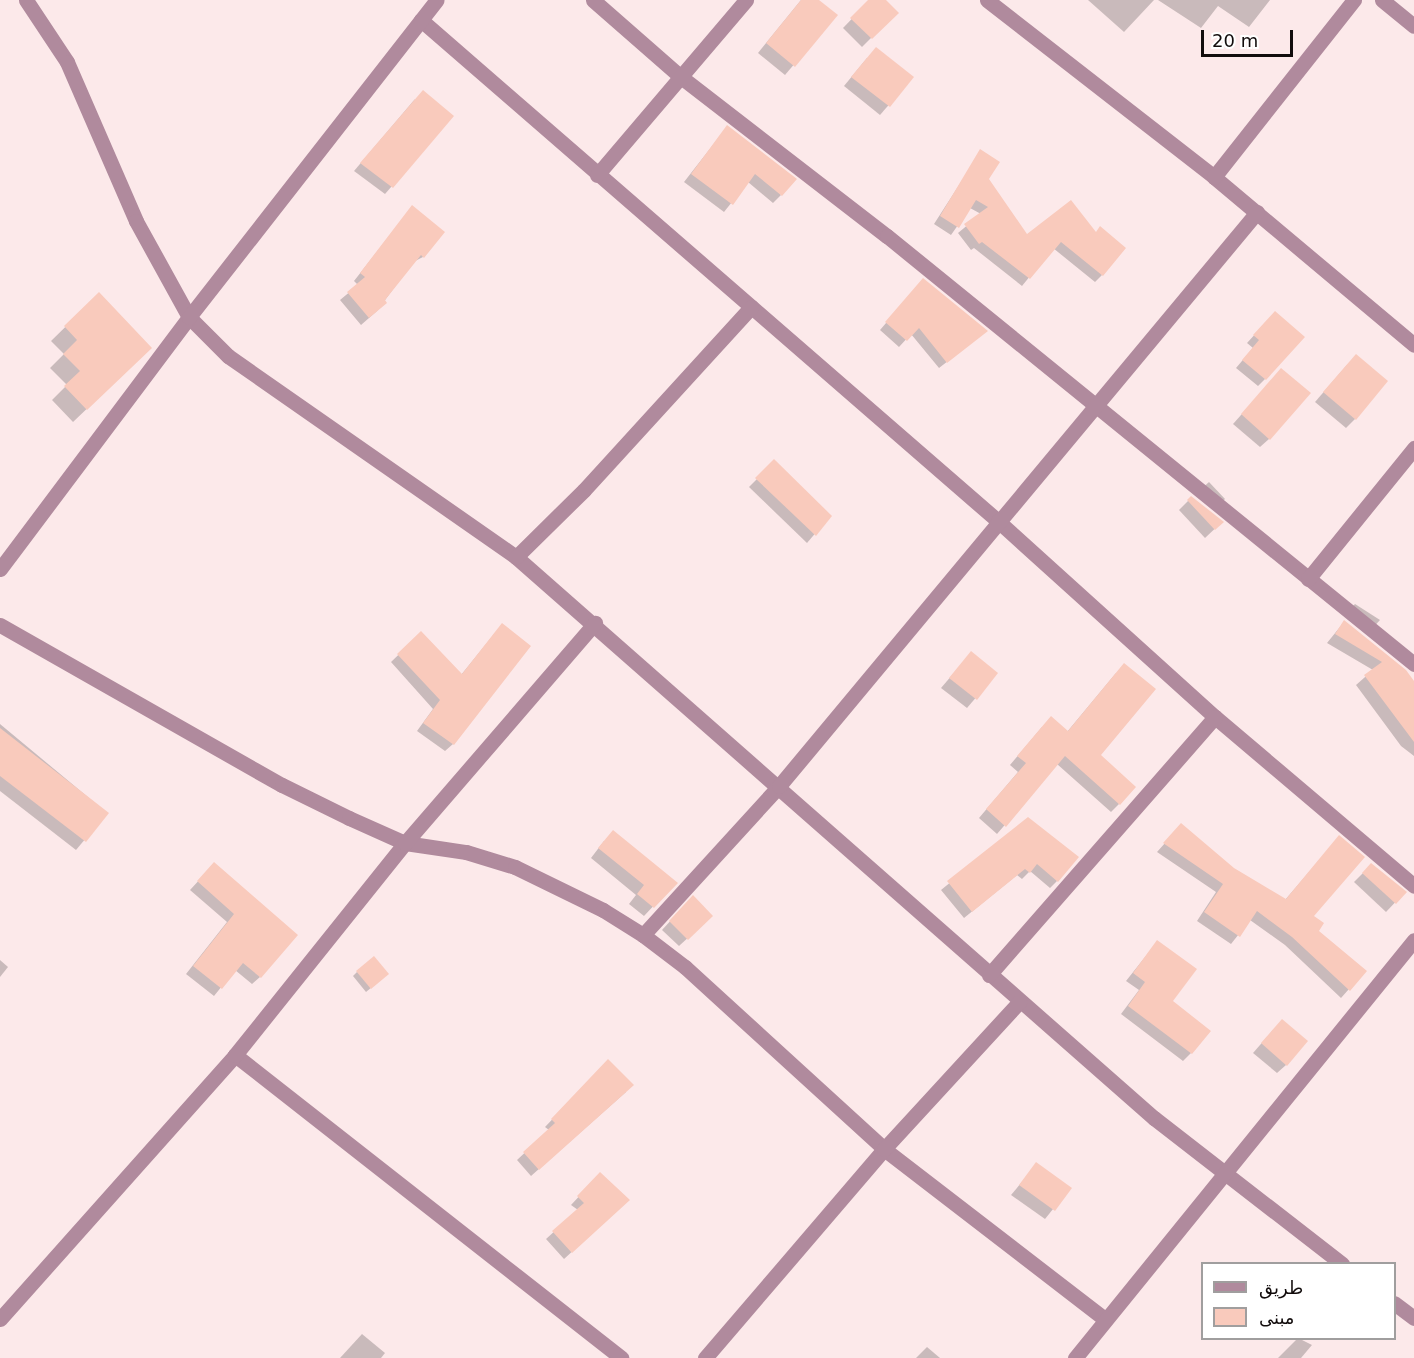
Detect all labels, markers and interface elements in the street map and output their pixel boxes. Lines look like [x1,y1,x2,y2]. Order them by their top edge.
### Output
scale bar [1204,18,1296,56]
text: 20 m [1212,30,1258,51]
legend [1201,1262,1396,1340]
text: طريق [1259,1277,1303,1298]
text: مبنى [1259,1307,1295,1328]

